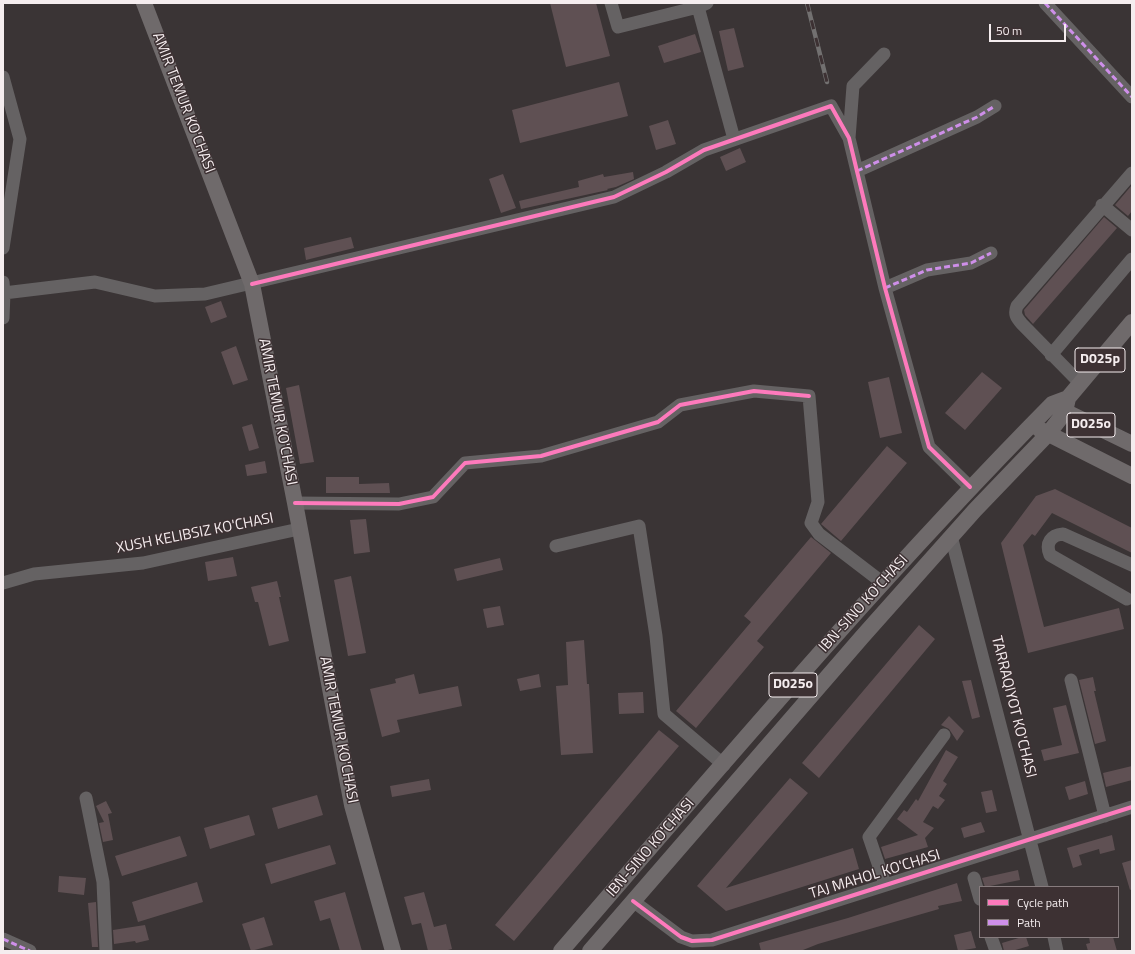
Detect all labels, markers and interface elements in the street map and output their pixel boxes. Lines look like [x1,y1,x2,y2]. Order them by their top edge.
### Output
scale bar [991,16,1068,42]
text: 50 m [996,21,1022,40]
street label: AMIR TEMUR KO'CHASI [148,30,218,176]
street label: AMIR TEMUR KO'CHASI [254,337,300,487]
road number: D025p [1075,348,1125,372]
road number: D025o [1067,413,1115,437]
street label: XUSH KELIBSIZ KO'CHASI [115,510,275,558]
street label: IBN-SINO KO'CHASI [816,552,912,656]
street label: TARRAQIYOT KO'CHASI [987,634,1039,780]
street label: AMIR TEMUR KO'CHASI [315,655,361,805]
road number: D025o [769,673,817,697]
street label: IBN-SINO KO'CHASI [603,795,699,901]
street label: TAJ MAHOL KO'CHASI [807,847,943,903]
legend [979,886,1119,938]
text: Cycle path [1017,893,1069,912]
text: Path [1017,913,1041,932]

